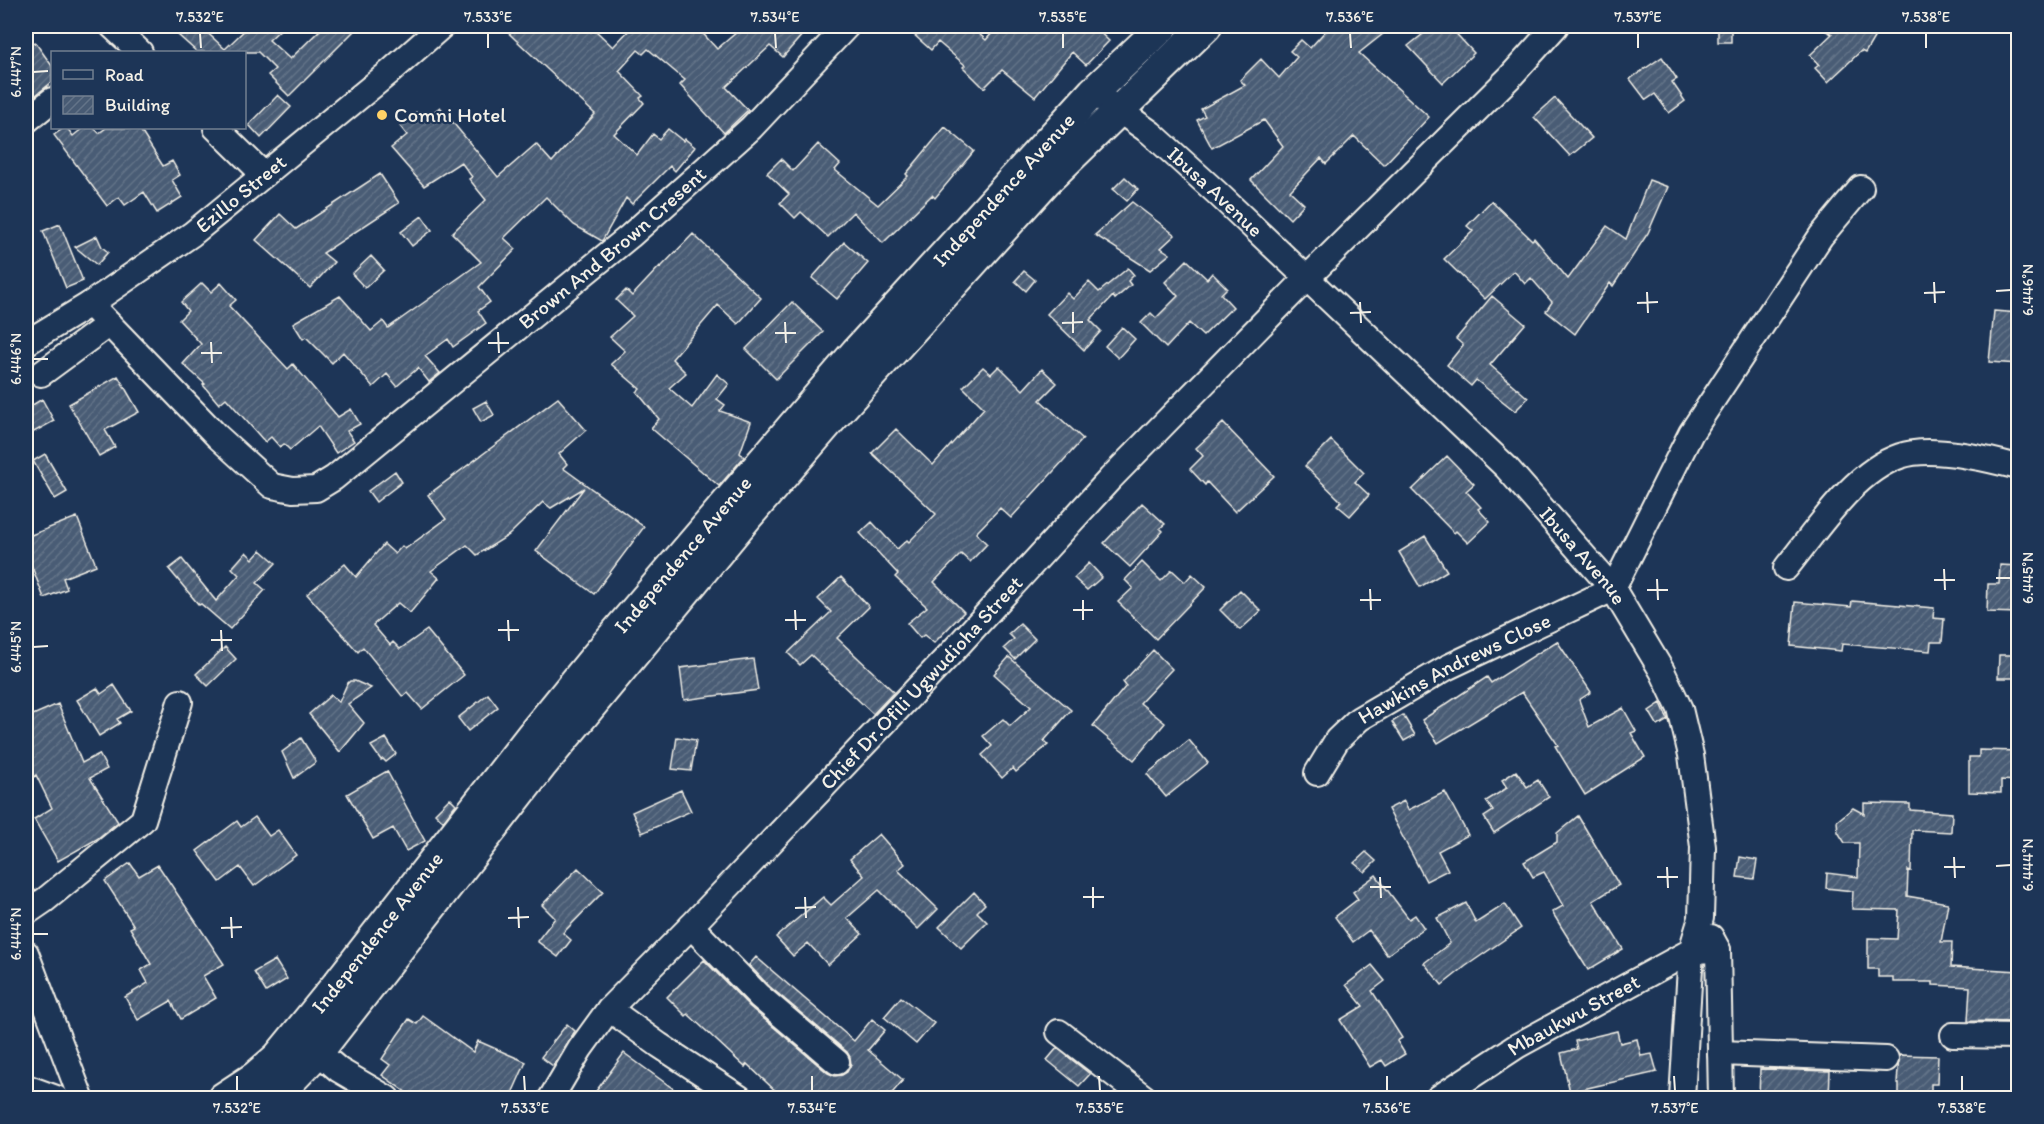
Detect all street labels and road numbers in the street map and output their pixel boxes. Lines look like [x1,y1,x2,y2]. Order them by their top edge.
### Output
street label: Independence Avenue [927,108,1080,271]
street label: Ibusa Avenue [1162,141,1268,242]
street label: Ezillo Street [190,149,291,238]
street label: Brown And Brown Cresent [513,161,711,334]
street label: Independence Avenue [608,471,756,638]
street label: Ibusa Avenue [1534,501,1632,609]
street label: Chief Dr.Ofili Ugwudioha Street [815,570,1028,795]
street label: Hawkins Andrews Close [1353,607,1555,729]
street label: Independence Avenue [306,846,448,1018]
street label: Mbaukwu Street [1502,968,1644,1061]

